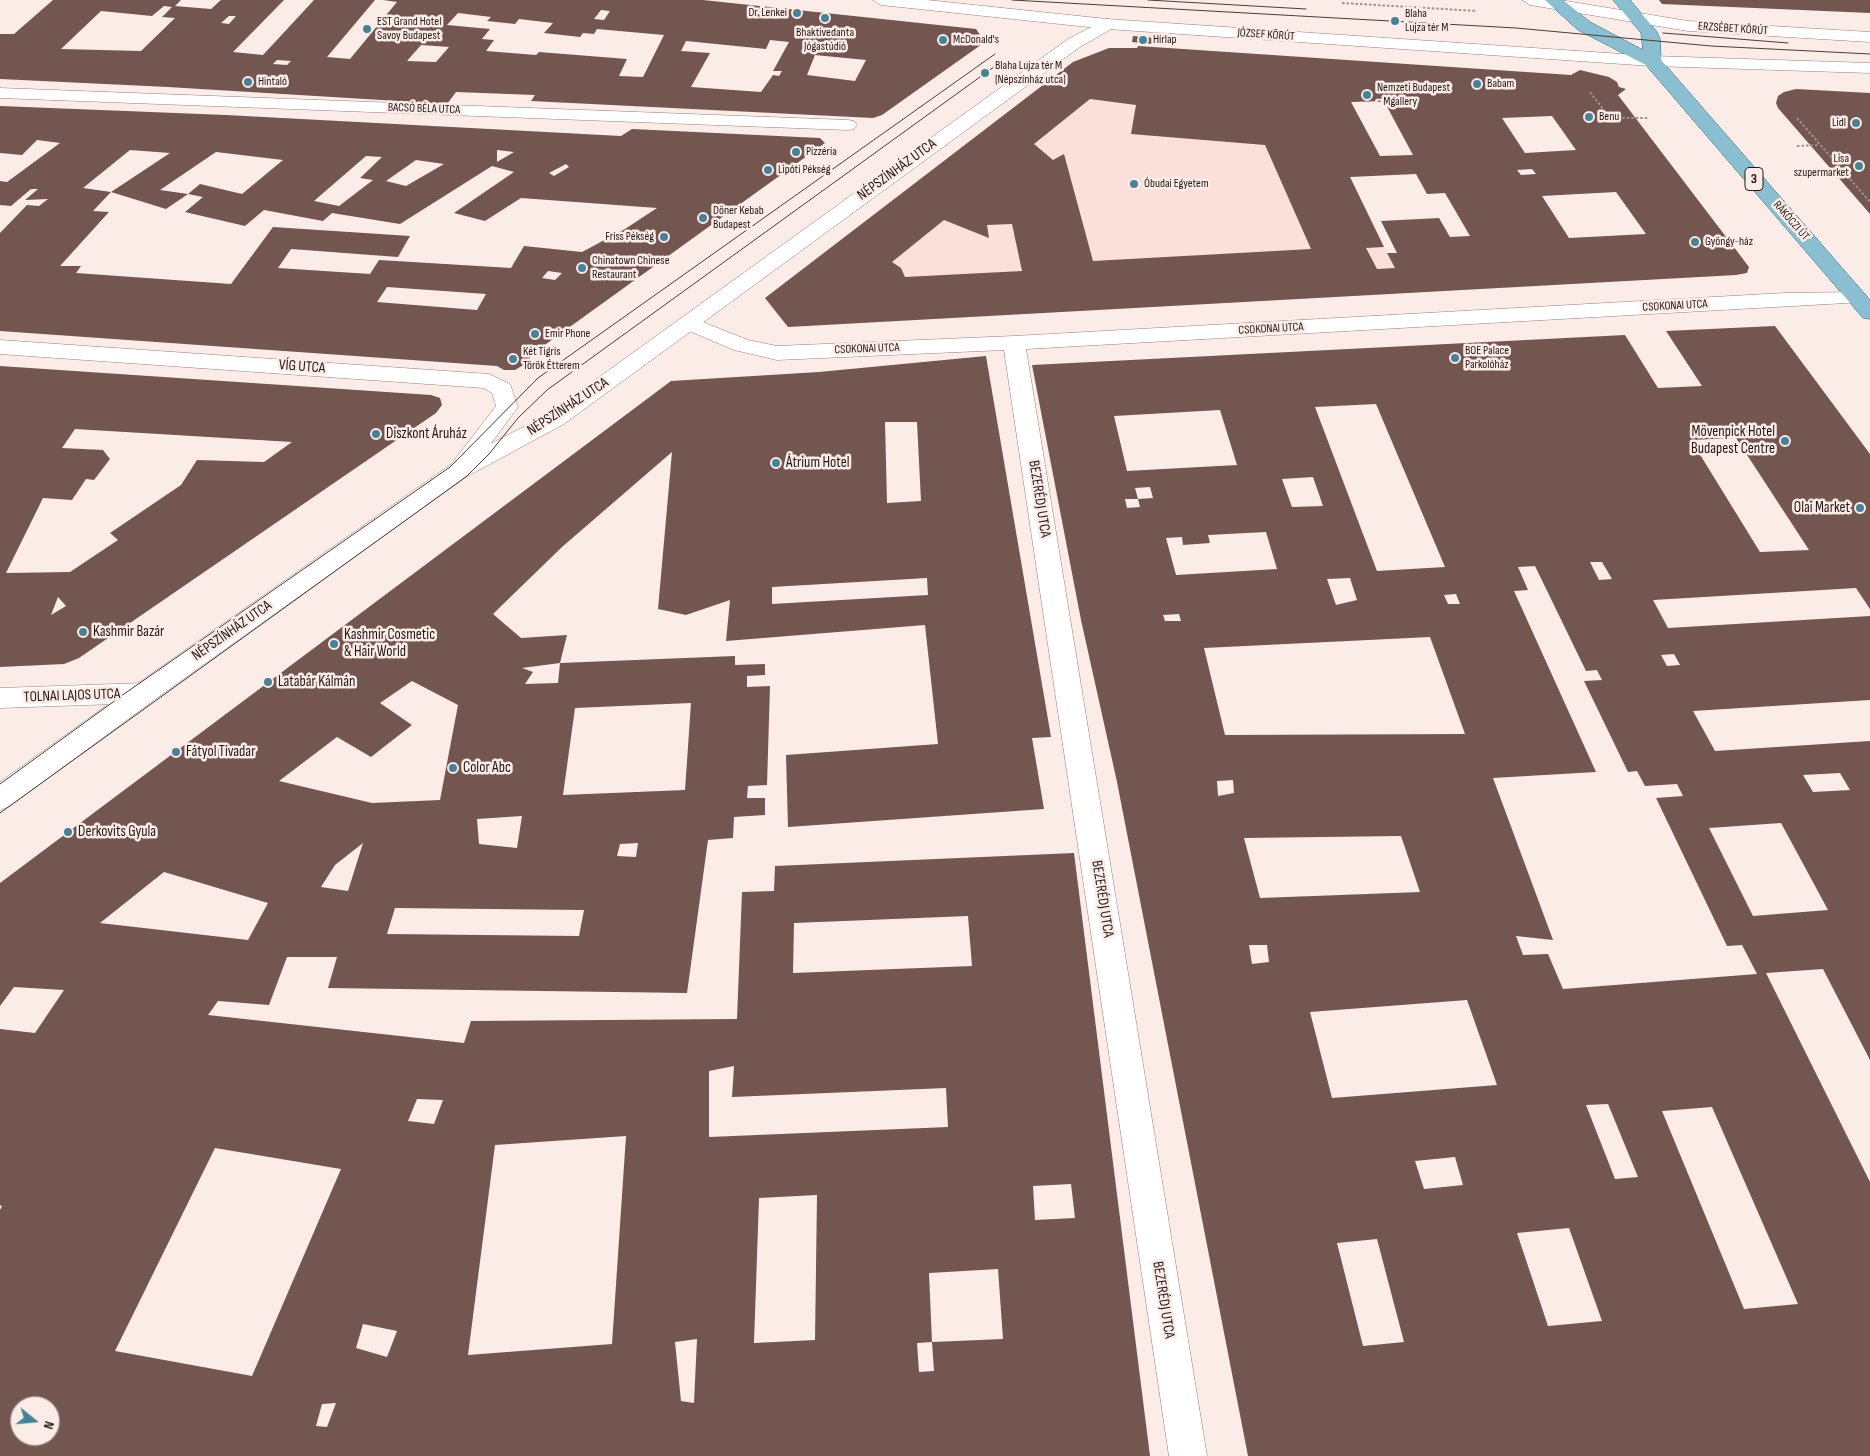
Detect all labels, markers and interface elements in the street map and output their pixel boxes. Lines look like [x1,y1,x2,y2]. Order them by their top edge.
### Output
place label: Dr. Lenkei [748,6,787,20]
marker: Dr. Lenkei [791,7,803,19]
place label: Blaha Lujza tér M [1405,7,1448,35]
marker: Bhaktivedanta Jógastúdió [819,12,831,24]
place label: EST Grand Hotel Savoy Budapest [377,15,441,43]
marker: Blaha Lujza tér M [1389,15,1401,27]
street label: ERZSÉBET KÖRÚT [1698,19,1768,39]
marker: EST Grand Hotel Savoy Budapest [361,23,373,35]
place label: Bhaktivedanta Jógastúdió [796,26,854,54]
street label: JÓZSEF KÖRÚT [1237,26,1295,44]
place label: McDonald's [953,33,999,47]
place label: Hírlap [1153,33,1177,47]
marker: McDonald's [937,34,949,46]
marker: Hírlap [1137,34,1149,46]
place label: Blaha Lujza tér M (Népszínház utca) [995,59,1066,87]
marker: Blaha Lujza tér M (Népszínház utca) [979,67,991,79]
place label: Hintaló [258,75,287,89]
marker: Hintaló [242,76,254,88]
place label: Babam [1487,77,1514,91]
marker: Babam [1471,78,1483,90]
place label: Nemzeti Budapest - Mgallery [1377,81,1450,109]
marker: Nemzeti Budapest - Mgallery [1361,89,1373,101]
street label: BACSÓ BÉLA UTCA [387,101,461,117]
place label: Benu [1599,110,1619,124]
marker: Benu [1583,111,1595,123]
place label: Lidl [1832,116,1846,130]
marker: Lidl [1850,117,1862,129]
street label: NÉPSZÍNHÁZ UTCA [854,135,940,205]
place label: Pizzéria [806,145,837,159]
marker: Pizzéria [790,146,802,158]
place label: Lisa szupermarket [1794,152,1849,180]
marker: Lisa szupermarket [1853,160,1865,172]
place label: Lipóti Pékség [778,163,831,177]
marker: Lipóti Pékség [762,164,774,176]
road number: 3 [1745,168,1763,190]
place label: Óbudai Egyetem [1144,177,1209,191]
marker: Óbudai Egyetem [1128,178,1140,190]
street label: RÁKÓCZI ÚT [1770,198,1812,244]
place label: Döner Kebab Budapest [713,204,764,232]
marker: Döner Kebab Budapest [697,212,709,224]
place label: Friss Pékség [605,230,654,244]
marker: Friss Pékség [658,231,670,243]
place label: Gyöngy-ház [1705,235,1753,249]
marker: Gyöngy-ház [1689,236,1701,248]
place label: Chinatown Chinese Restaurant [592,254,669,282]
marker: Chinatown Chinese Restaurant [576,262,588,274]
street label: CSOKONAI UTCA [1642,297,1708,315]
street label: CSOKONAI UTCA [1238,320,1304,338]
place label: Emir Phone [545,327,590,341]
marker: Emir Phone [529,328,541,340]
street label: CSOKONAI UTCA [834,341,900,357]
place label: BOE Palace Parkolóház [1465,344,1509,372]
place label: Két Tigris Török Étterem [523,345,580,373]
marker: BOE Palace Parkolóház [1449,352,1461,364]
marker: Két Tigris Török Étterem [507,353,519,365]
street label: VÍG UTCA [278,356,326,378]
street label: NÉPSZÍNHÁZ UTCA [524,374,612,440]
place label: Mövenpick Hotel Budapest Centre [1691,423,1775,458]
place label: Diszkont Áruház [386,425,467,443]
marker: Diszkont Áruház [370,428,382,440]
marker: Mövenpick Hotel Budapest Centre [1779,435,1791,447]
place label: Átrium Hotel [786,454,850,472]
marker: Átrium Hotel [770,457,782,469]
street label: BEZERÉDJ UTCA [1024,459,1054,539]
place label: Olai Market [1794,499,1850,517]
marker: Olai Market [1854,502,1866,514]
street label: NÉPSZÍNHÁZ UTCA [189,597,275,665]
place label: Kashmir Bazár [93,623,164,641]
marker: Kashmir Bazár [77,626,89,638]
place label: Kashmir Cosmetic & Hair World [344,626,435,661]
marker: Kashmir Cosmetic & Hair World [328,638,340,650]
place label: Latabár Kálmán [278,673,355,691]
marker: Latabár Kálmán [262,676,274,688]
street label: TOLNAI LAJOS UTCA [23,685,121,707]
place label: Fátyol Tivadar [186,743,255,761]
marker: Fátyol Tivadar [170,746,182,758]
place label: Color Abc [463,759,511,777]
marker: Color Abc [447,762,459,774]
place label: Derkovits Gyula [78,823,156,841]
marker: Derkovits Gyula [62,826,74,838]
street label: BEZERÉDJ UTCA [1087,859,1117,939]
street label: BEZERÉDJ UTCA [1148,1260,1178,1340]
north arrow [10,1396,60,1446]
text: N [40,1419,58,1431]

